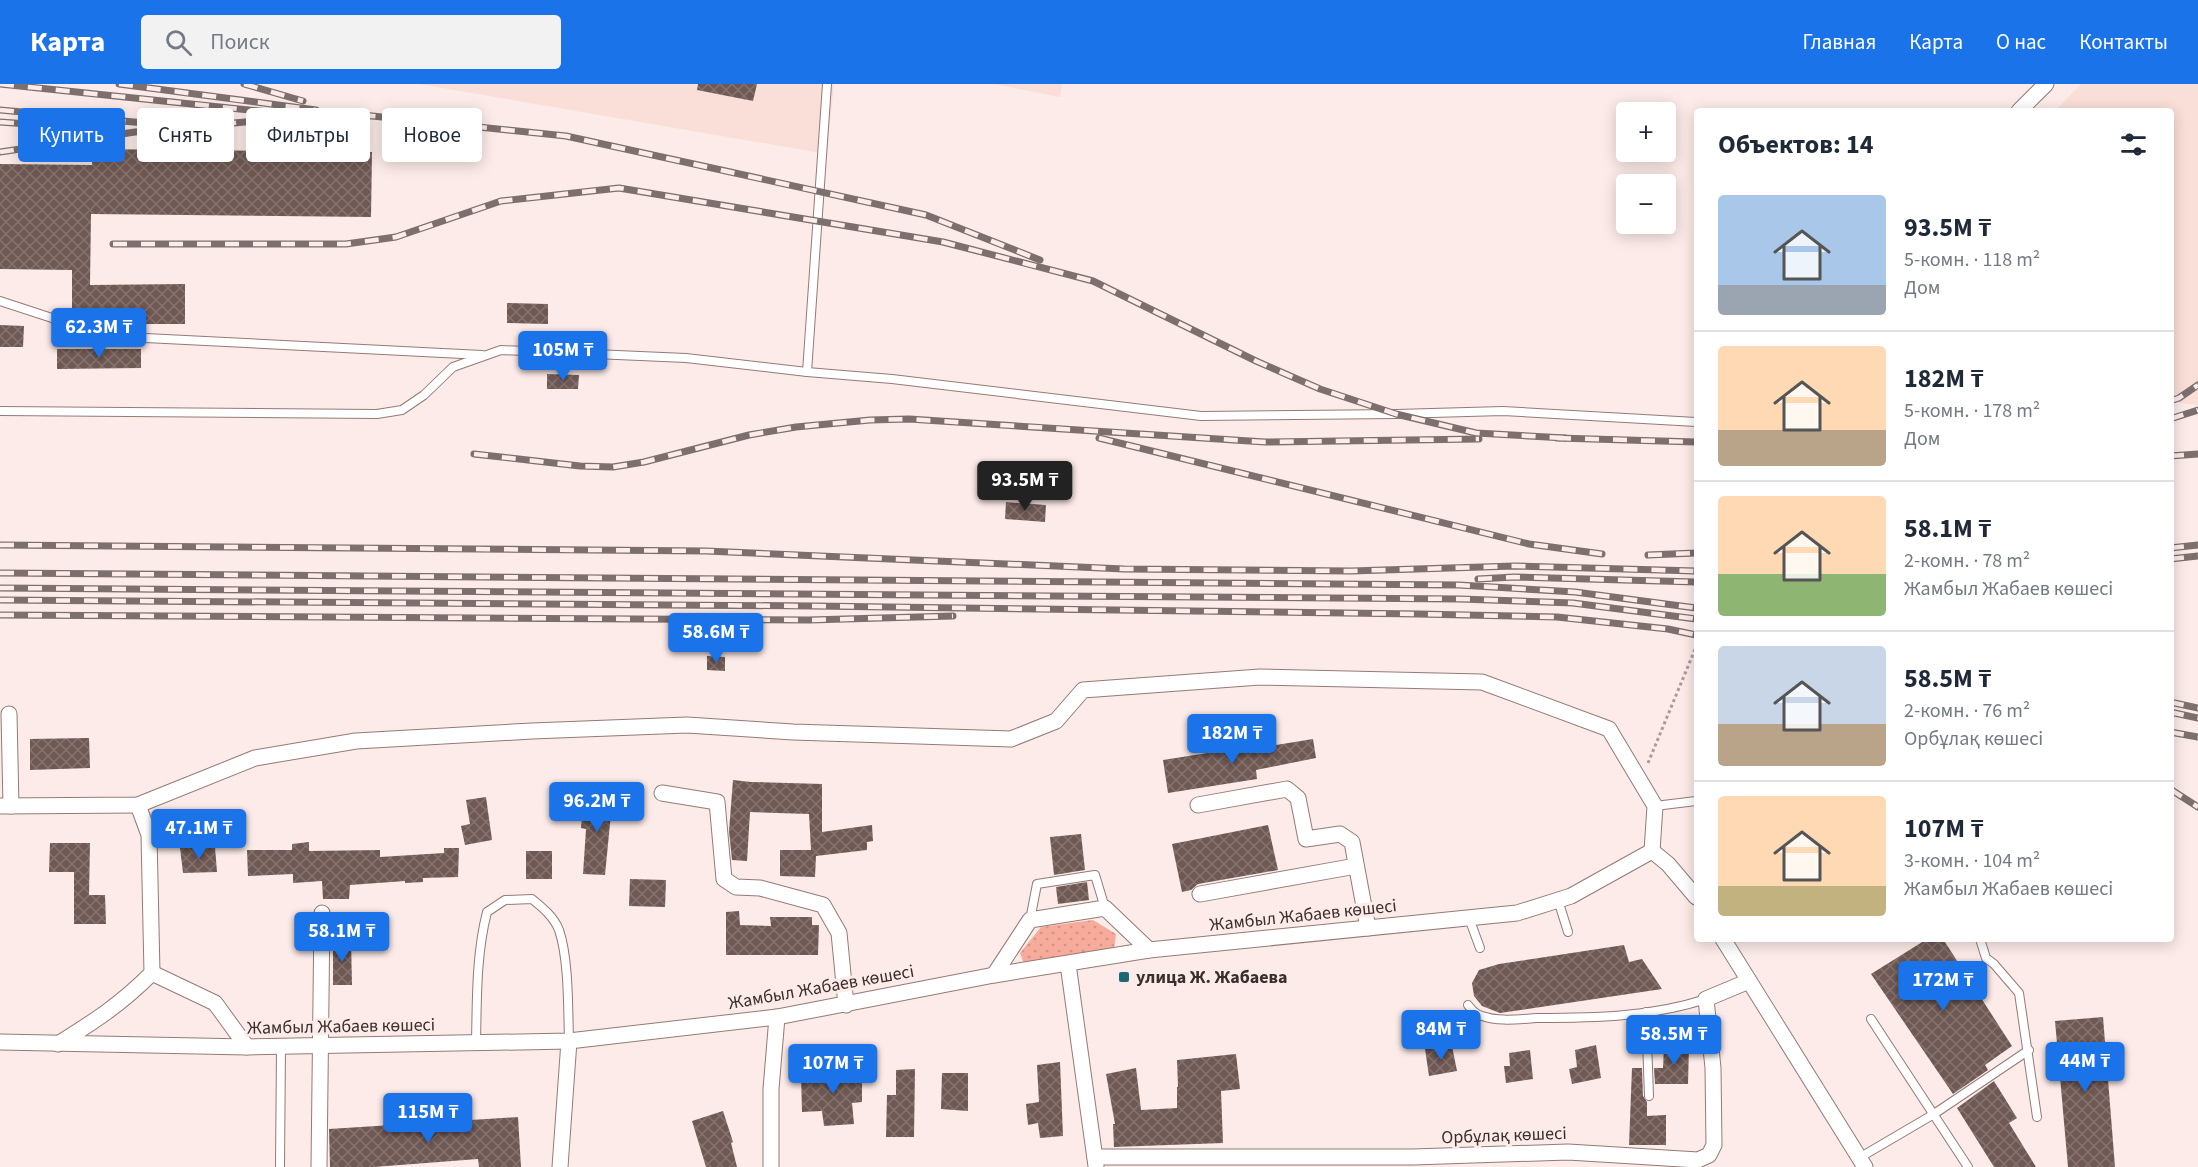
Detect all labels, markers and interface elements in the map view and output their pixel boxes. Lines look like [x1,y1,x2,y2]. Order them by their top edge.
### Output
search box [141,15,561,69]
text: Карта [30,22,105,62]
icon: search [162,26,195,59]
text: Поиск [210,26,270,58]
text: Главная [1803,27,1876,57]
text: Карта [1909,27,1963,57]
text: О нас [1996,27,2046,57]
text: Контакты [2079,27,2168,57]
map controls [1616,102,1676,234]
button: + [1616,102,1676,162]
chip: Купить [18,108,125,162]
chip: Снять [137,108,234,162]
chip: Фильтры [246,108,370,162]
chip: Новое [382,108,482,162]
text: Объектов: 14 [1718,126,1874,163]
icon: filters [2117,128,2150,161]
button: − [1616,174,1676,234]
text: 93.5M ₸ [1904,209,1992,246]
icon: home [1766,219,1838,291]
text: 5-комн. · 118 m² [1904,246,2040,274]
text: Дом [1904,274,1940,302]
pin: 62.3M ₸ [44,308,154,359]
text: 62.3M ₸ [65,313,133,341]
pin: 105M ₸ [514,331,612,382]
text: 105M ₸ [532,336,594,364]
text: 182M ₸ [1904,360,1984,397]
icon: home [1766,370,1838,442]
text: 5-комн. · 178 m² [1904,397,2040,425]
text: Дом [1904,425,1940,453]
pin: 93.5M ₸ [970,461,1080,512]
text: 93.5M ₸ [991,466,1059,494]
text: 58.1M ₸ [1904,510,1992,547]
icon: home [1766,520,1838,592]
text: 2-комн. · 78 m² [1904,547,2030,575]
text: Жамбыл Жабаев көшесі [1904,575,2113,603]
pin: 58.6M ₸ [661,613,771,664]
text: 58.6M ₸ [682,618,750,646]
text: 58.5M ₸ [1904,660,1992,697]
icon: home [1766,670,1838,742]
text: 2-комн. · 76 m² [1904,697,2030,725]
pin: 182M ₸ [1183,714,1281,765]
text: 182M ₸ [1201,719,1263,747]
text: Орбұлақ көшесі [1904,725,2043,753]
pin: 96.2M ₸ [542,782,652,833]
text: 96.2M ₸ [563,787,631,815]
pin: 47.1M ₸ [144,809,254,860]
text: 107M ₸ [1904,810,1984,847]
text: 47.1M ₸ [165,814,233,842]
icon: home [1766,820,1838,892]
text: 3-комн. · 104 m² [1904,847,2040,875]
text: Жамбыл Жабаев көшесі [1904,875,2113,903]
street label: Жамбыл Жабаев көшесі [1208,893,1398,938]
pin: 58.1M ₸ [287,912,397,963]
text: 58.1M ₸ [308,917,376,945]
street label: Жамбыл Жабаев көшесі [726,959,916,1016]
pin: 172M ₸ [1894,961,1992,1012]
place label: улица Ж. Жабаева [1136,965,1288,990]
text: 172M ₸ [1912,966,1974,994]
marker: улица Ж. Жабаева [1117,970,1131,984]
pin: 84M ₸ [1399,1010,1483,1061]
street label: Жамбыл Жабаев көшесі [247,1012,435,1041]
text: 84M ₸ [1416,1015,1466,1043]
pin: 58.5M ₸ [1619,1015,1729,1066]
text: 58.5M ₸ [1640,1020,1708,1048]
pin: 44M ₸ [2043,1042,2127,1093]
pin: 107M ₸ [784,1044,882,1095]
text: 44M ₸ [2060,1047,2110,1075]
text: 107M ₸ [802,1049,864,1077]
pin: 115M ₸ [379,1093,477,1144]
text: 115M ₸ [397,1098,459,1126]
street label: Орбұлақ көшесі [1441,1121,1567,1150]

